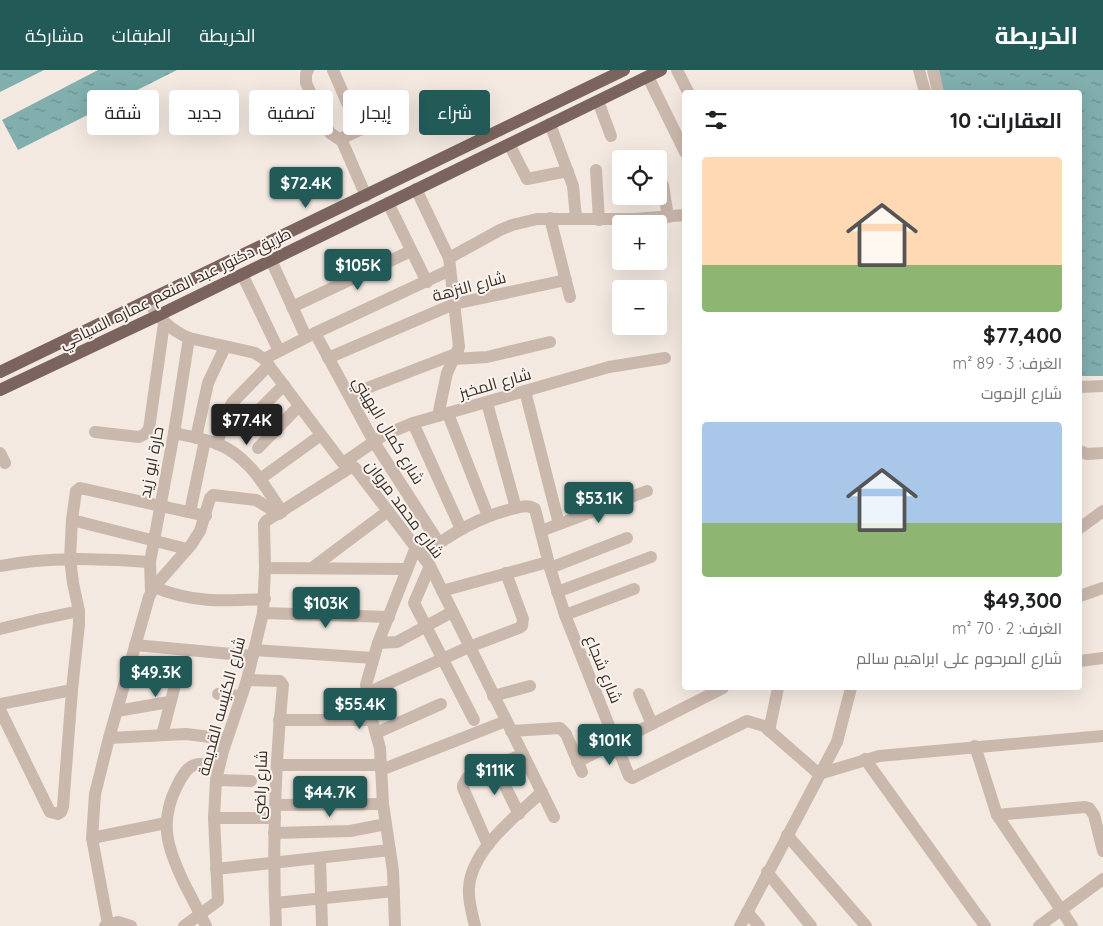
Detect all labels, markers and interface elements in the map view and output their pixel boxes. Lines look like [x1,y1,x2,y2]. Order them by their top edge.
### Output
text: الخريطة [995,20,1078,50]
text: مشاركة [25,24,84,47]
text: الطبقات [112,24,171,47]
text: الخريطة [199,24,256,47]
chip: شقة [87,90,159,135]
chip: جديد [169,90,239,135]
chip: تصفية [249,90,333,135]
chip: إيجار [343,90,409,135]
chip: شراء [419,90,490,135]
icon: filters [702,106,730,134]
text: العقارات: 10 [950,107,1062,133]
map controls [612,150,667,335]
button: locate [612,150,667,205]
pin: $72.4K [265,166,347,209]
text: $72.4K [281,173,331,193]
icon: home [837,190,927,280]
button: + [612,215,667,270]
street label: طريق دكتور عبد المنعم عماره السياحي [56,223,296,357]
pin: $105K [323,248,393,291]
text: $105K [335,255,381,275]
street label: شارع النزهة [430,267,509,307]
button: − [612,280,667,335]
text: $77,400 [983,322,1062,348]
text: الغرف: 3 · 89 m² [953,353,1062,373]
street label: شارع المخبز [456,363,534,405]
street label: شارع كمال البهيني [345,372,429,490]
text: شارع الزموت [981,383,1062,403]
pin: $77.4K [206,404,288,446]
text: $77.4K [222,410,272,430]
street label: حارة ابو زيد [134,425,168,499]
icon: home [837,455,927,545]
street label: شارع محمد مروان [360,456,448,563]
pin: $53.1K [558,482,640,524]
text: $53.1K [575,488,623,508]
pin: $103K [291,586,361,629]
text: $49,300 [983,587,1062,613]
text: $103K [304,593,348,613]
text: الغرف: 2 · 70 m² [952,618,1062,638]
street label: شارع شجاع [579,632,627,707]
street label: شارع الكنيسه القديمة [193,634,251,778]
text: شارع المرحوم على ابراهيم سالم [856,648,1062,668]
pin: $49.3K [115,656,197,698]
text: $49.3K [131,662,181,682]
pin: $55.4K [319,688,401,730]
text: $55.4K [335,694,385,714]
pin: $101K [575,724,645,766]
text: $101K [589,730,631,750]
street label: شارع راضى [249,750,273,820]
pin: $111K [460,754,530,796]
text: $111K [476,760,514,780]
pin: $44.7K [289,776,371,818]
text: $44.7K [304,782,356,802]

